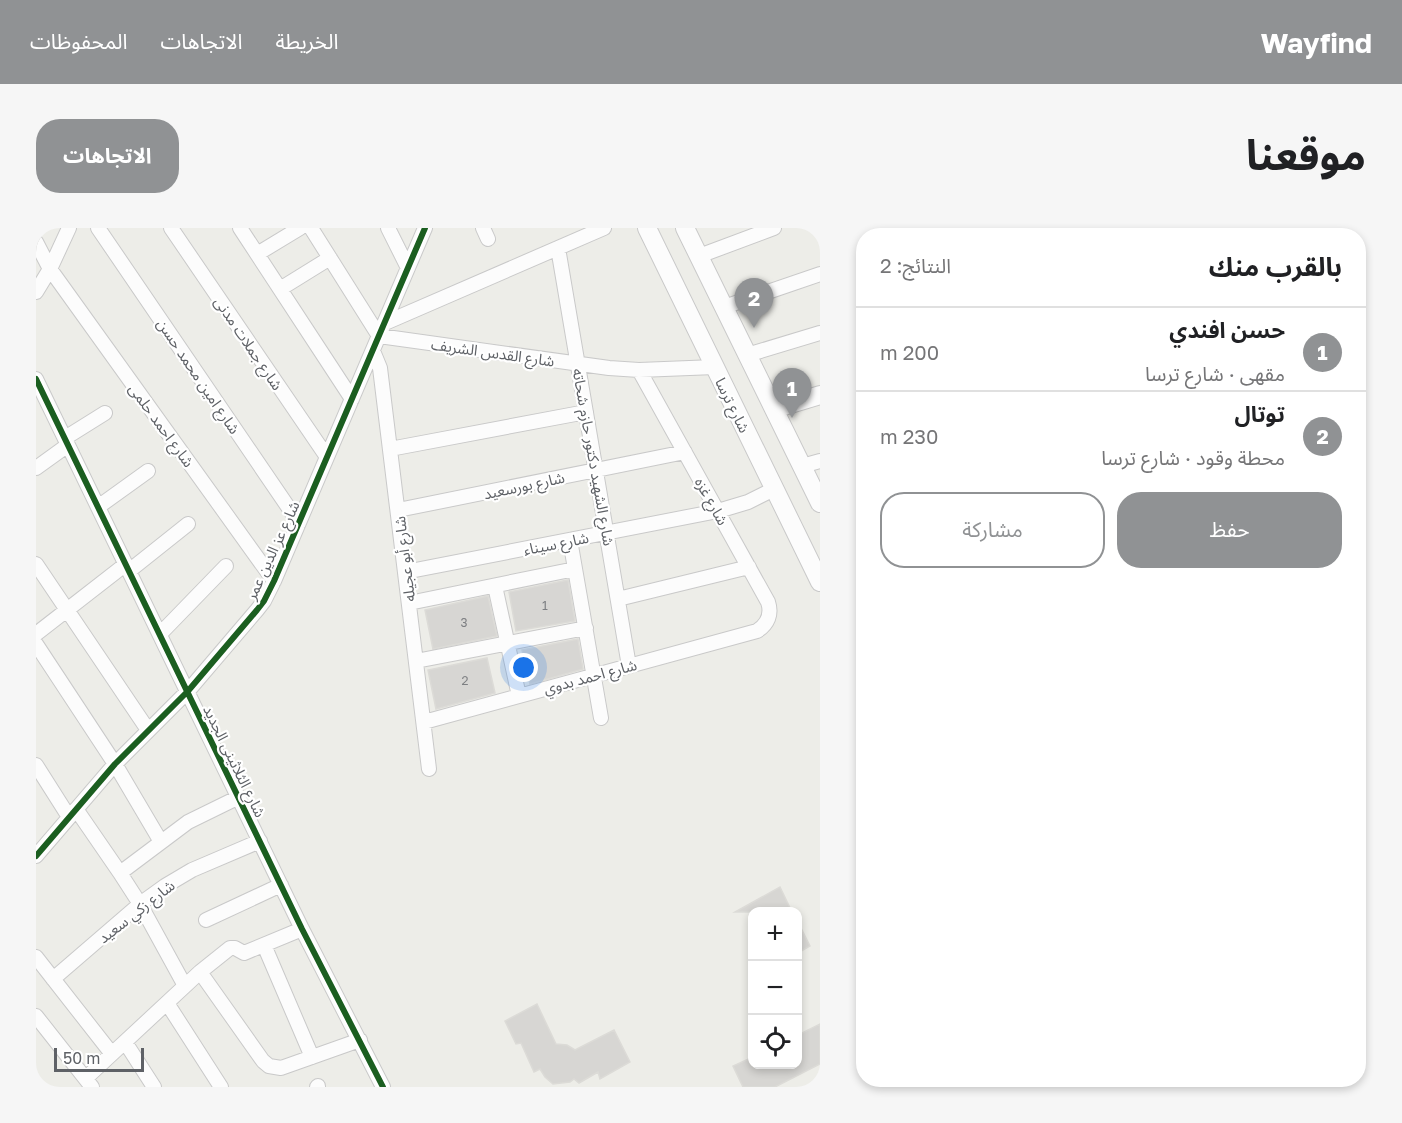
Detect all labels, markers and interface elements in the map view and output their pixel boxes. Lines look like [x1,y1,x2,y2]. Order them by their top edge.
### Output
text: Wayfind [1260,26,1372,59]
text: المحفوظات [30,28,127,54]
text: الاتجاهات [160,28,242,54]
text: الخريطة [275,28,338,54]
button: الاتجاهات [36,119,179,193]
text: موقعنا [1246,129,1366,179]
text: بالقرب منك [1209,251,1342,282]
text: النتائج: 2 [880,253,951,277]
pin: 2 [734,279,774,328]
street label: شارع جملات مدنى [208,293,287,396]
street label: شارع امين محمد حسن [150,315,244,439]
text: حسن افندي [1169,316,1285,343]
street label: شارع القدس الشريف [430,334,556,374]
text: 200 m [880,340,939,364]
text: 1 [1317,340,1328,364]
text: مقهى · شارع ترسا [1145,361,1285,385]
street label: شارع الشهيد دكتور حازم شحاته [566,367,619,548]
pin: 1 [772,368,812,418]
street label: شارع ترسا [708,374,754,437]
street label: شارع احمد حلمى [122,380,198,473]
text: توتال [1234,400,1285,427]
text: 230 m [880,424,938,448]
text: 2 [1316,424,1329,448]
text: محطة وقود · شارع ترسا [1101,445,1285,469]
street label: شارع بورسعيد [482,468,567,506]
street label: شارع غزه [688,474,733,530]
button: مشاركة [880,492,1105,568]
button: حفظ [1117,492,1342,568]
street label: شارع عز الدين عمر [241,497,306,605]
street label: شارع أبو عجيله [390,515,422,603]
street label: شارع سيناء [522,528,591,562]
house number: 1 [542,598,548,613]
house number: 3 [460,615,468,630]
your location [509,653,538,682]
street label: شارع احمد بدوي [541,655,640,701]
house number: 2 [462,673,469,688]
street label: شارع الثلاثينى الجديد [196,702,270,822]
street label: شارع زكي سعيد [94,875,180,950]
map controls [748,907,802,1069]
button: + [748,907,802,961]
button: − [748,961,802,1015]
button: locate [748,1015,802,1069]
scale bar [54,1045,144,1072]
text: 50 m [63,1048,100,1068]

